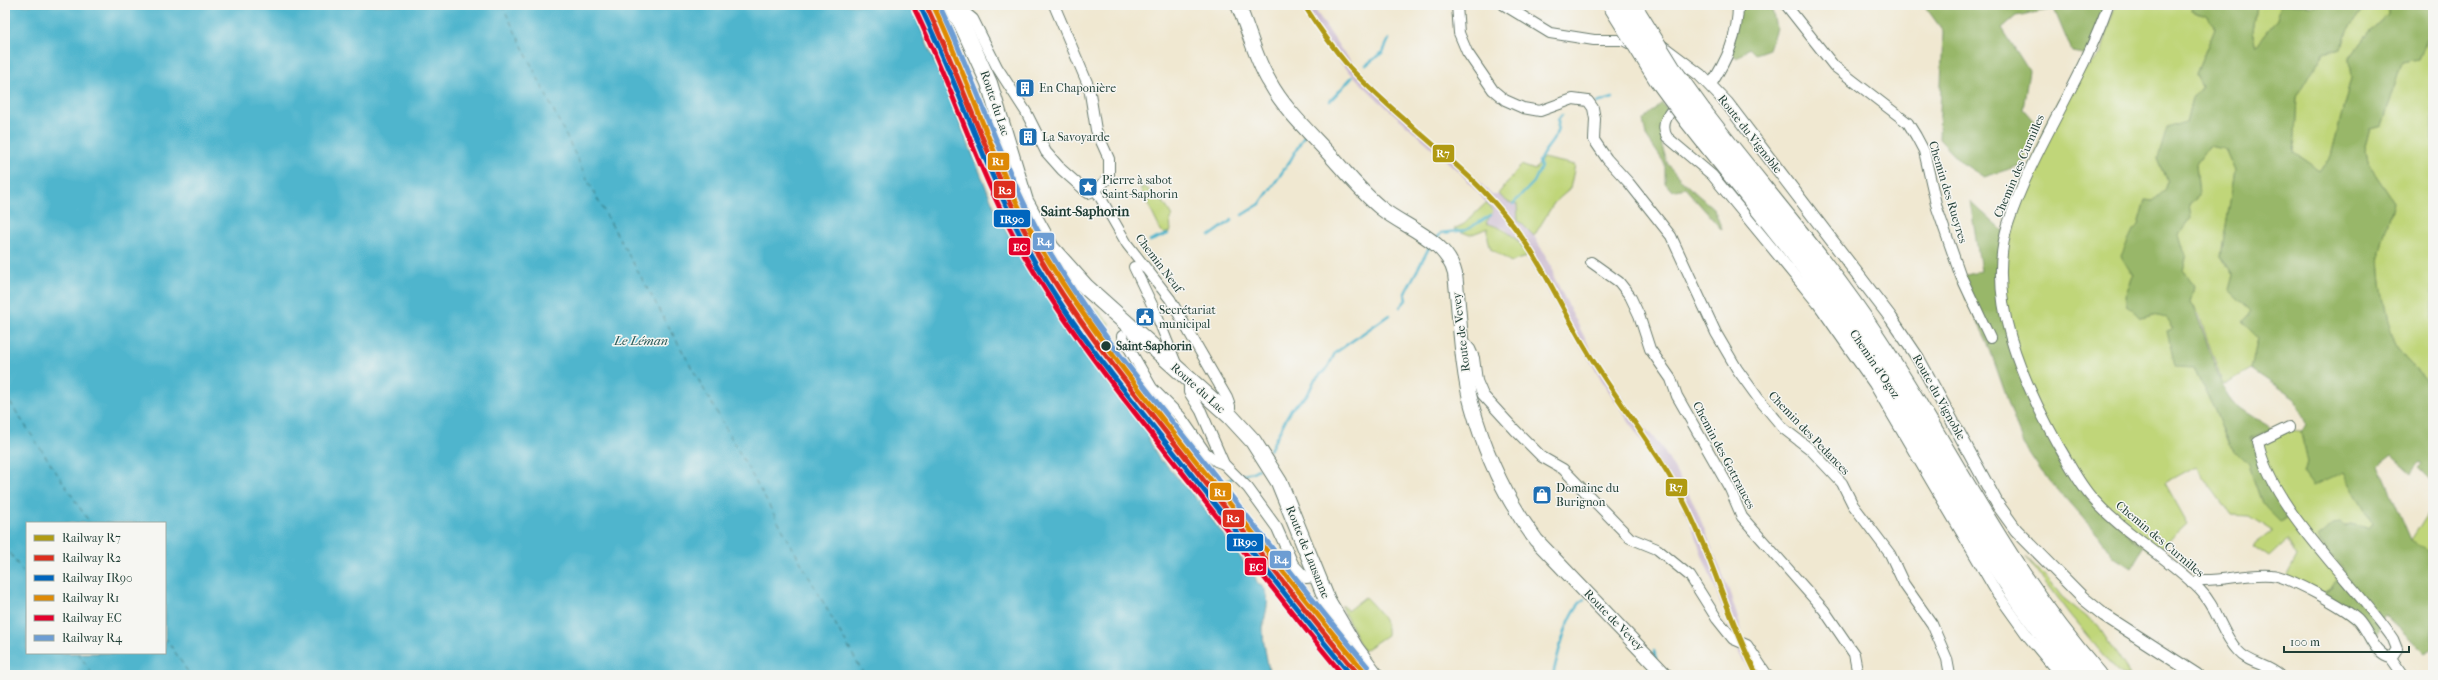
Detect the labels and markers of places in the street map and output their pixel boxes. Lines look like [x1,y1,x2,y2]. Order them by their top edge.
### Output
building icon: En Chaponière [1014,77,1036,99]
place label: En Chaponière [1039,81,1116,95]
building icon: La Savoyarde [1017,126,1039,148]
place label: La Savoyarde [1042,130,1110,144]
place label: Pierre à sabot Saint-Saphorin [1102,173,1178,201]
place icon: Pierre à sabot Saint-Saphorin [1077,176,1099,198]
place label: Secrétariat municipal [1159,303,1216,331]
public building icon: Secrétariat municipal [1134,306,1156,328]
marker: Saint-Saphorin [1099,339,1113,353]
place label: Saint-Saphorin [1116,339,1193,354]
place label: Domaine du Burignon [1556,481,1619,509]
shop icon: Domaine du Burignon [1531,484,1553,506]

